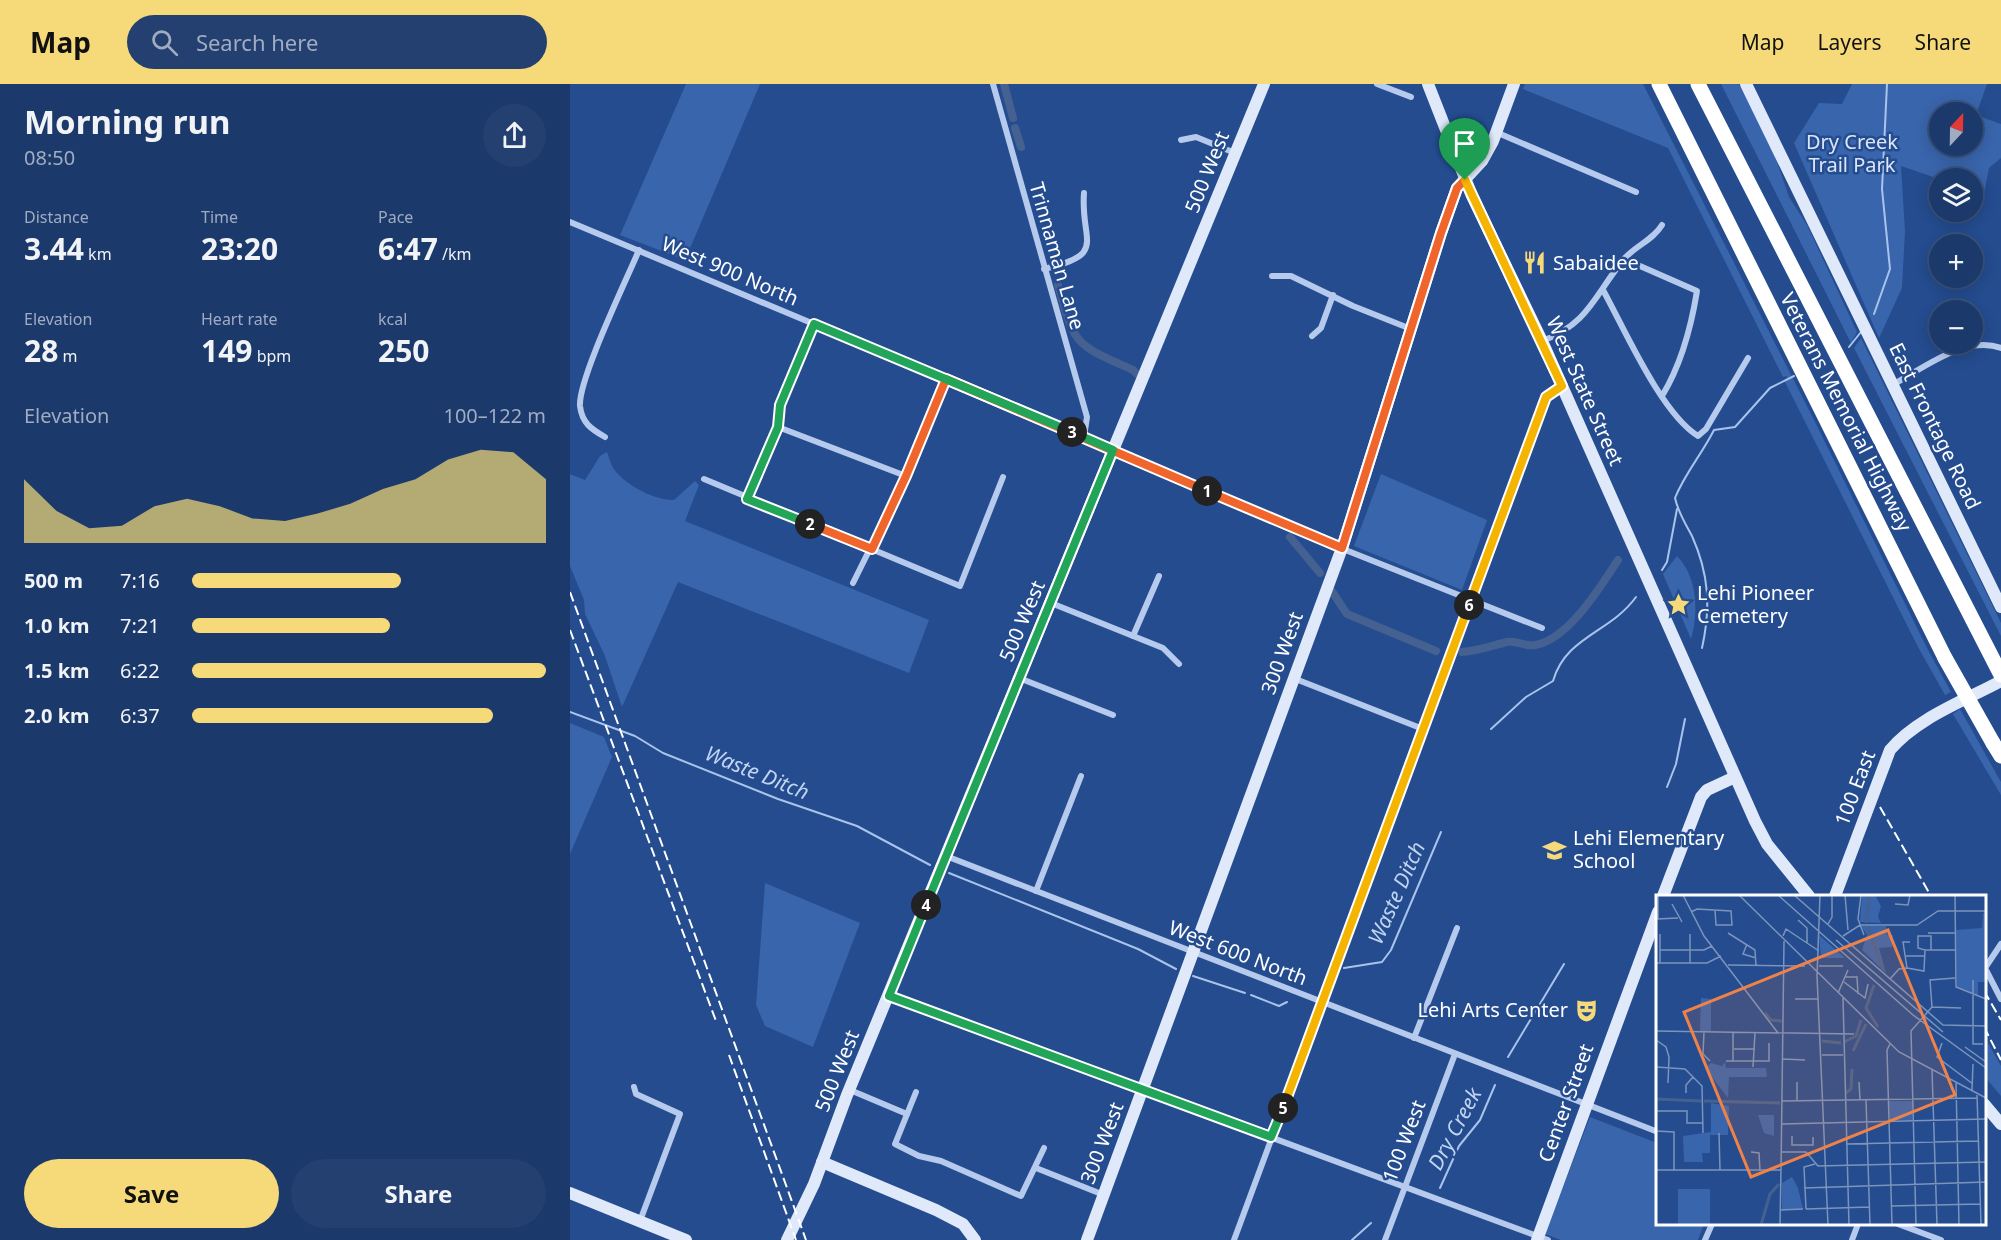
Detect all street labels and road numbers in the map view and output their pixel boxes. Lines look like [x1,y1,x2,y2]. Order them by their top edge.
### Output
street label: 500 West [1178,127,1235,217]
street label: Trinnaman Lane [1024,179,1091,333]
street label: West 900 North [658,230,803,312]
street label: Veterans Memorial Highway [1774,288,1919,536]
street label: West State Street [1540,312,1630,470]
street label: East Frontage Road [1883,338,1988,514]
street label: 500 West [992,576,1051,666]
street label: 300 West [1254,608,1309,698]
street label: 100 East [1828,746,1881,829]
street label: West 600 North [1165,914,1311,991]
street label: 500 West [808,1026,865,1116]
street label: Center Street [1532,1040,1599,1166]
street label: 100 West [1376,1096,1432,1186]
street label: 300 West [1074,1098,1130,1188]

